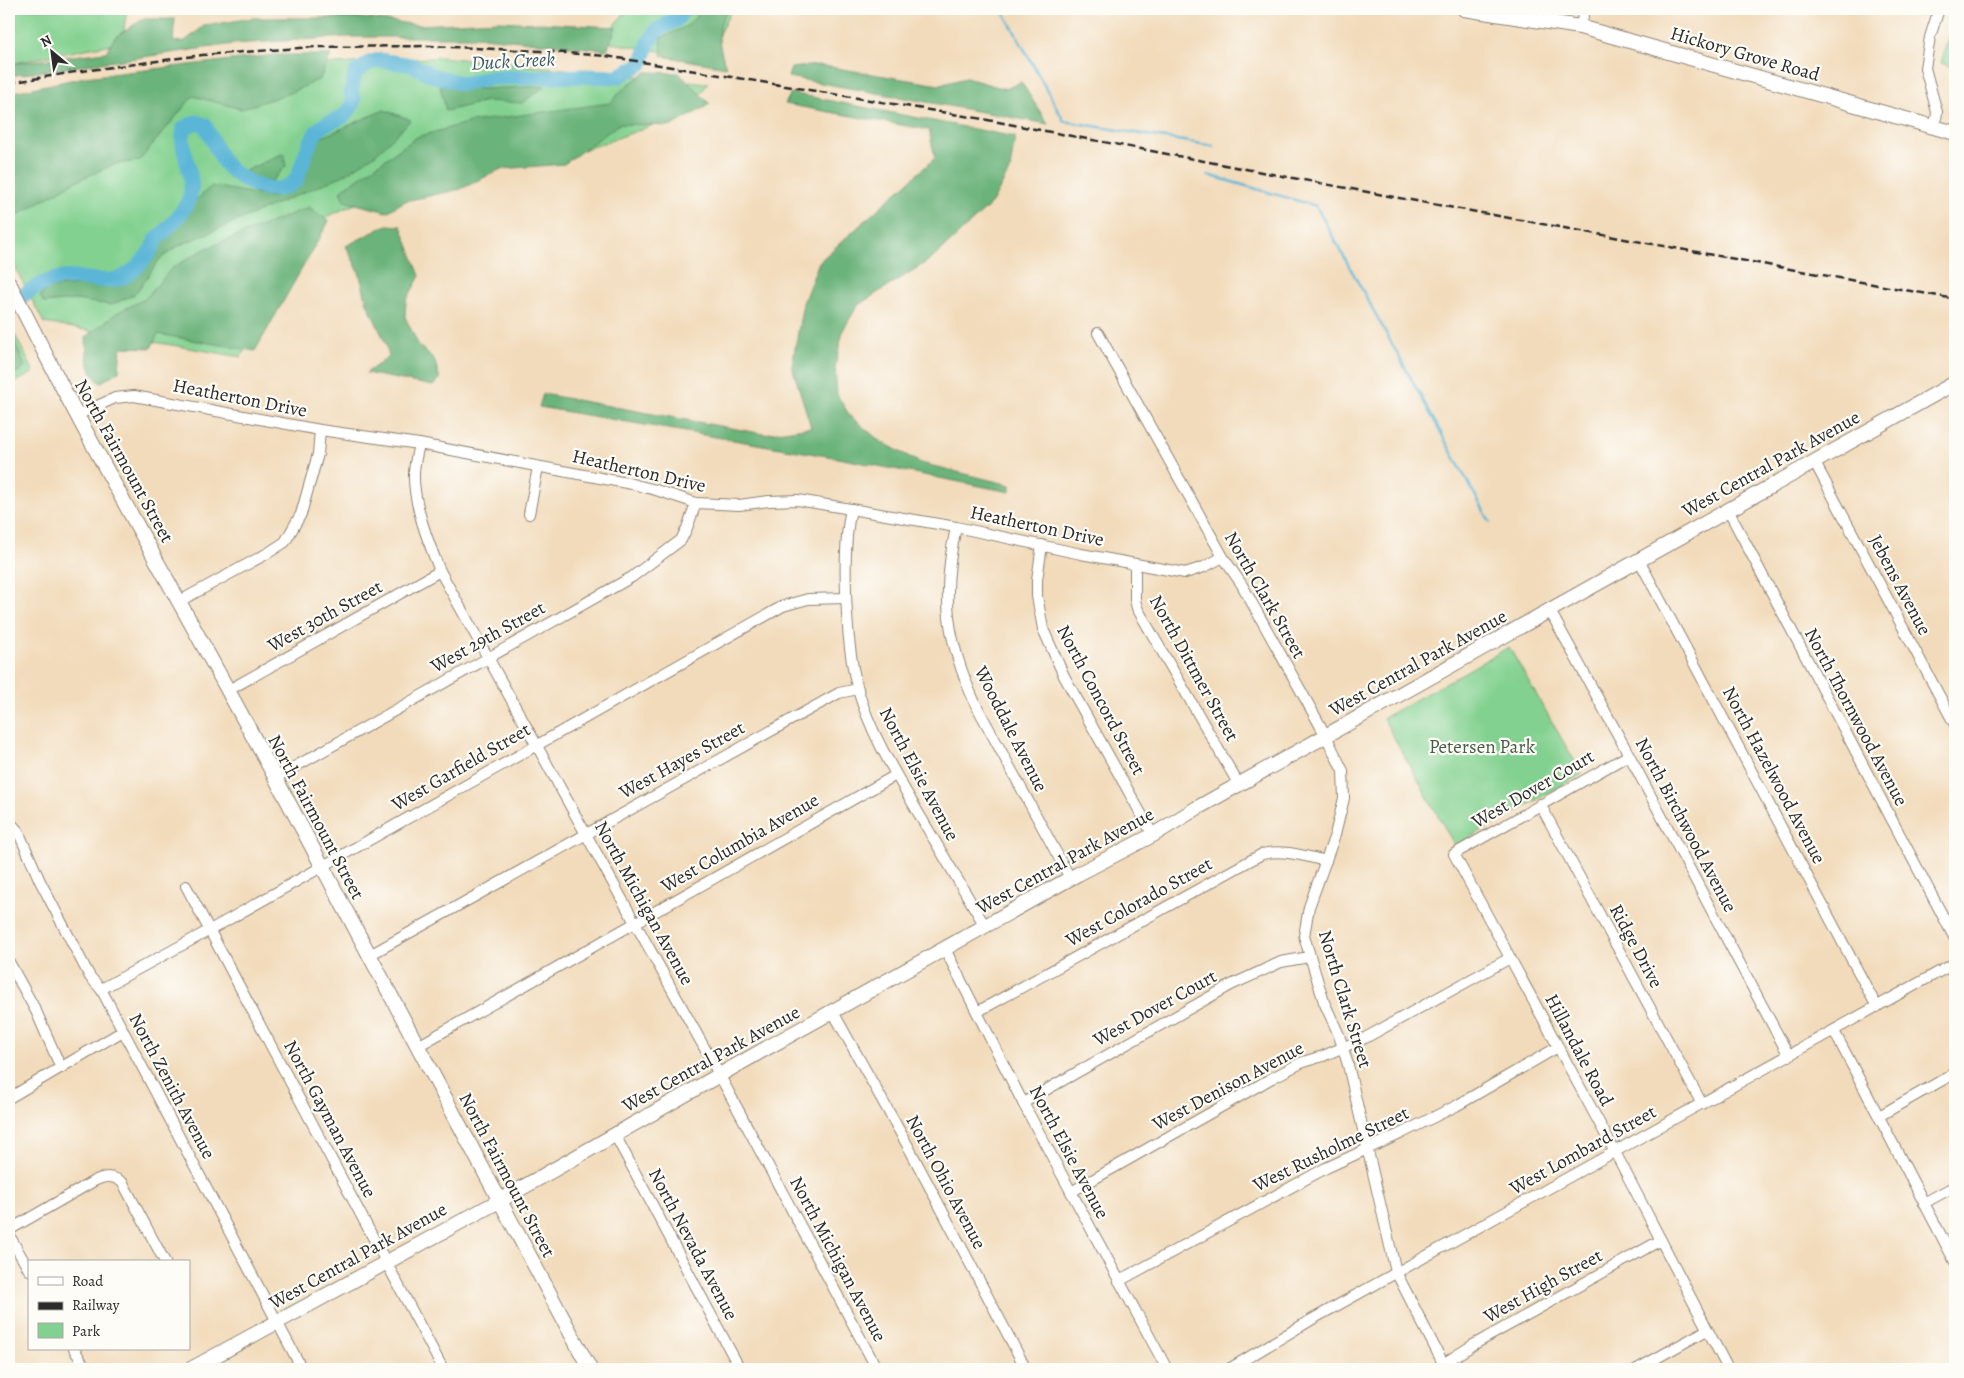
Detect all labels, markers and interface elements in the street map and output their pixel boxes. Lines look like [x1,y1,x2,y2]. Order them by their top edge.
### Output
street label: Hickory Grove Road [1667,20,1824,88]
north arrow [28,28,78,78]
text: N [37,30,55,52]
water label: Duck Creek [470,45,556,77]
street label: Heatherton Drive [171,372,309,424]
street label: North Fairmount Street [68,375,180,547]
street label: West Central Park Avenue [1677,404,1865,524]
street label: Heatherton Drive [570,443,708,499]
street label: Heatherton Drive [968,499,1106,553]
street label: North Clark Street [1218,527,1312,663]
street label: Jebens Avenue [1863,530,1937,640]
street label: West 30th Street [262,574,387,659]
street label: North Dittmer Street [1143,590,1245,746]
street label: West 29th Street [425,595,550,680]
street label: West Central Park Avenue [1324,603,1512,723]
street label: North Concord Street [1050,620,1152,780]
street label: North Thornwood Avenue [1798,623,1914,811]
street label: Wooddale Avenue [968,661,1054,796]
street label: North Hazelwood Avenue [1716,682,1832,868]
street label: North Elsie Avenue [873,703,965,845]
street label: West Hayes Street [614,715,749,806]
street label: West Garfield Street [386,717,535,818]
street label: North Fairmount Street [261,730,371,904]
street label: North Birchwood Avenue [1629,733,1743,917]
park label: Petersen Park [1429,734,1536,760]
street label: West Dover Court [1466,743,1599,835]
street label: West Columbia Avenue [655,787,824,899]
street label: West Central Park Avenue [971,801,1159,921]
street label: North Michigan Avenue [588,816,700,990]
street label: West Colorado Street [1060,851,1217,954]
street label: Ridge Drive [1603,900,1669,992]
street label: North Clark Street [1312,927,1378,1071]
street label: West Dover Court [1088,963,1221,1053]
street label: Hillandale Road [1539,989,1620,1111]
street label: West Central Park Avenue [617,999,805,1119]
street label: North Zenith Avenue [123,1009,221,1163]
street label: West Denison Avenue [1147,1035,1308,1137]
street label: North Gayman Avenue [277,1036,383,1202]
street label: North Elsie Avenue [1023,1081,1115,1223]
street label: North Fairmount Street [452,1088,562,1262]
street label: West Lombard Street [1504,1099,1661,1202]
street label: West Rusholme Street [1248,1100,1413,1198]
street label: North Ohio Avenue [900,1110,992,1254]
street label: North Nevada Avenue [642,1164,744,1324]
street label: North Michigan Avenue [783,1172,893,1346]
street label: West Central Park Avenue [264,1196,452,1316]
street label: West High Street [1478,1243,1607,1330]
legend [28,1260,190,1350]
text: Road [72,1271,104,1291]
text: Railway [72,1295,120,1315]
text: Park [72,1321,101,1341]

